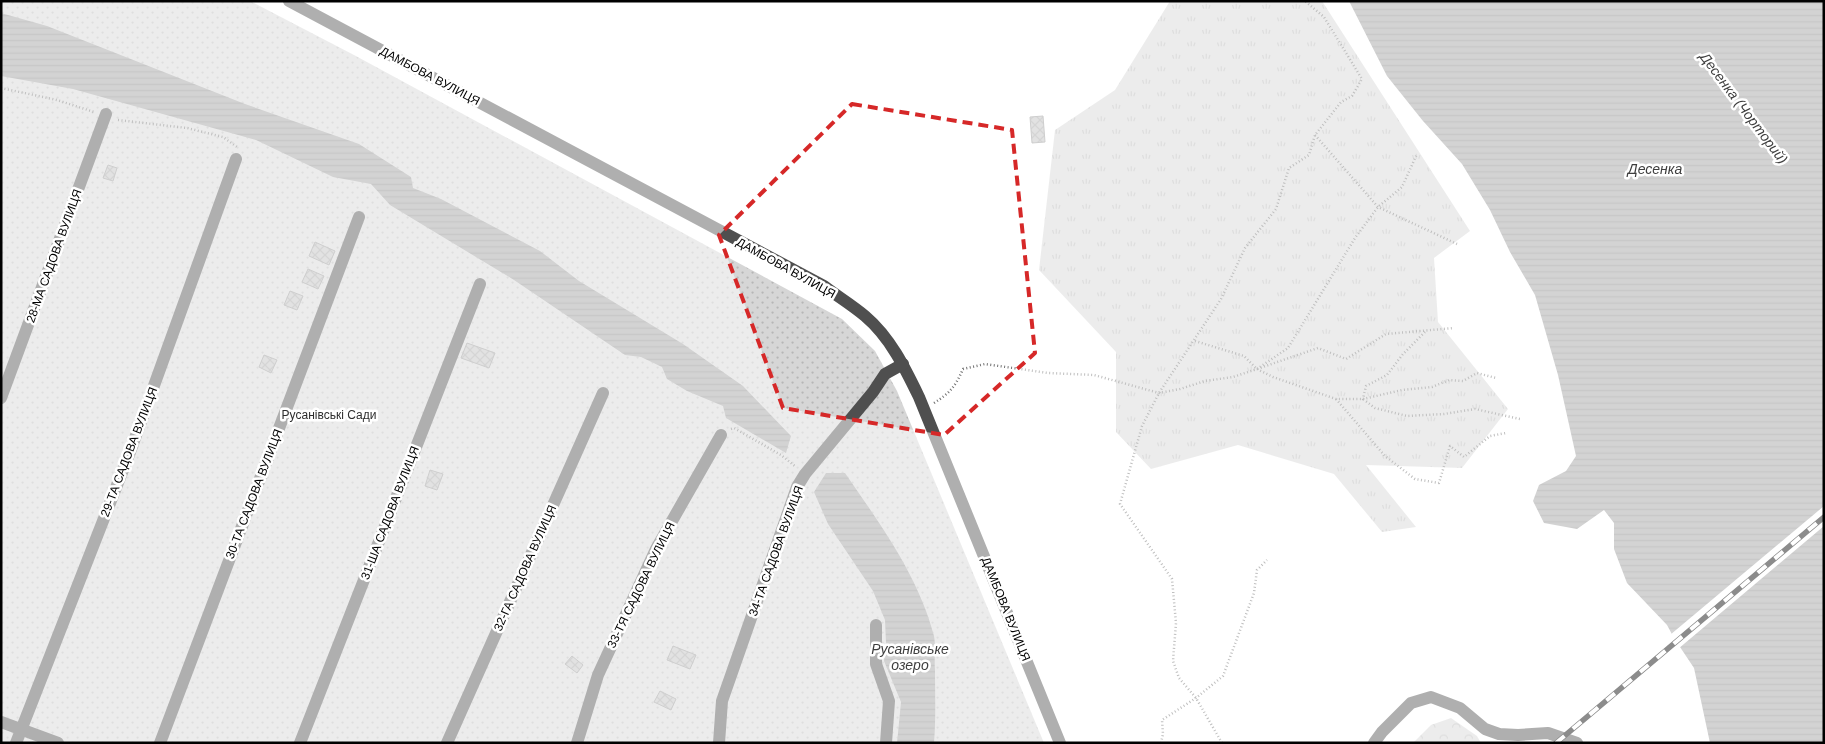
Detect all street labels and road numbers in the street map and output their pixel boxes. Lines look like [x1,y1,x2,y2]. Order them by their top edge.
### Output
street label: ДАМБОВА ВУЛИЦЯ [378,44,482,108]
street label: 28-МА САДОВА ВУЛИЦЯ [23,187,85,325]
street label: ДАМБОВА ВУЛИЦЯ [734,235,838,301]
street label: 29-ТА САДОВА ВУЛИЦЯ [98,385,160,519]
street label: 30-ТА САДОВА ВУЛИЦЯ [223,427,285,561]
street label: 31-ША САДОВА ВУЛИЦЯ [358,444,422,582]
street label: 34-ТА САДОВА ВУЛИЦЯ [746,484,806,618]
street label: 32-ГА САДОВА ВУЛИЦЯ [491,503,559,633]
street label: 33-ТЯ САДОВА ВУЛИЦЯ [604,520,678,650]
street label: ДАМБОВА ВУЛИЦЯ [979,555,1033,663]

